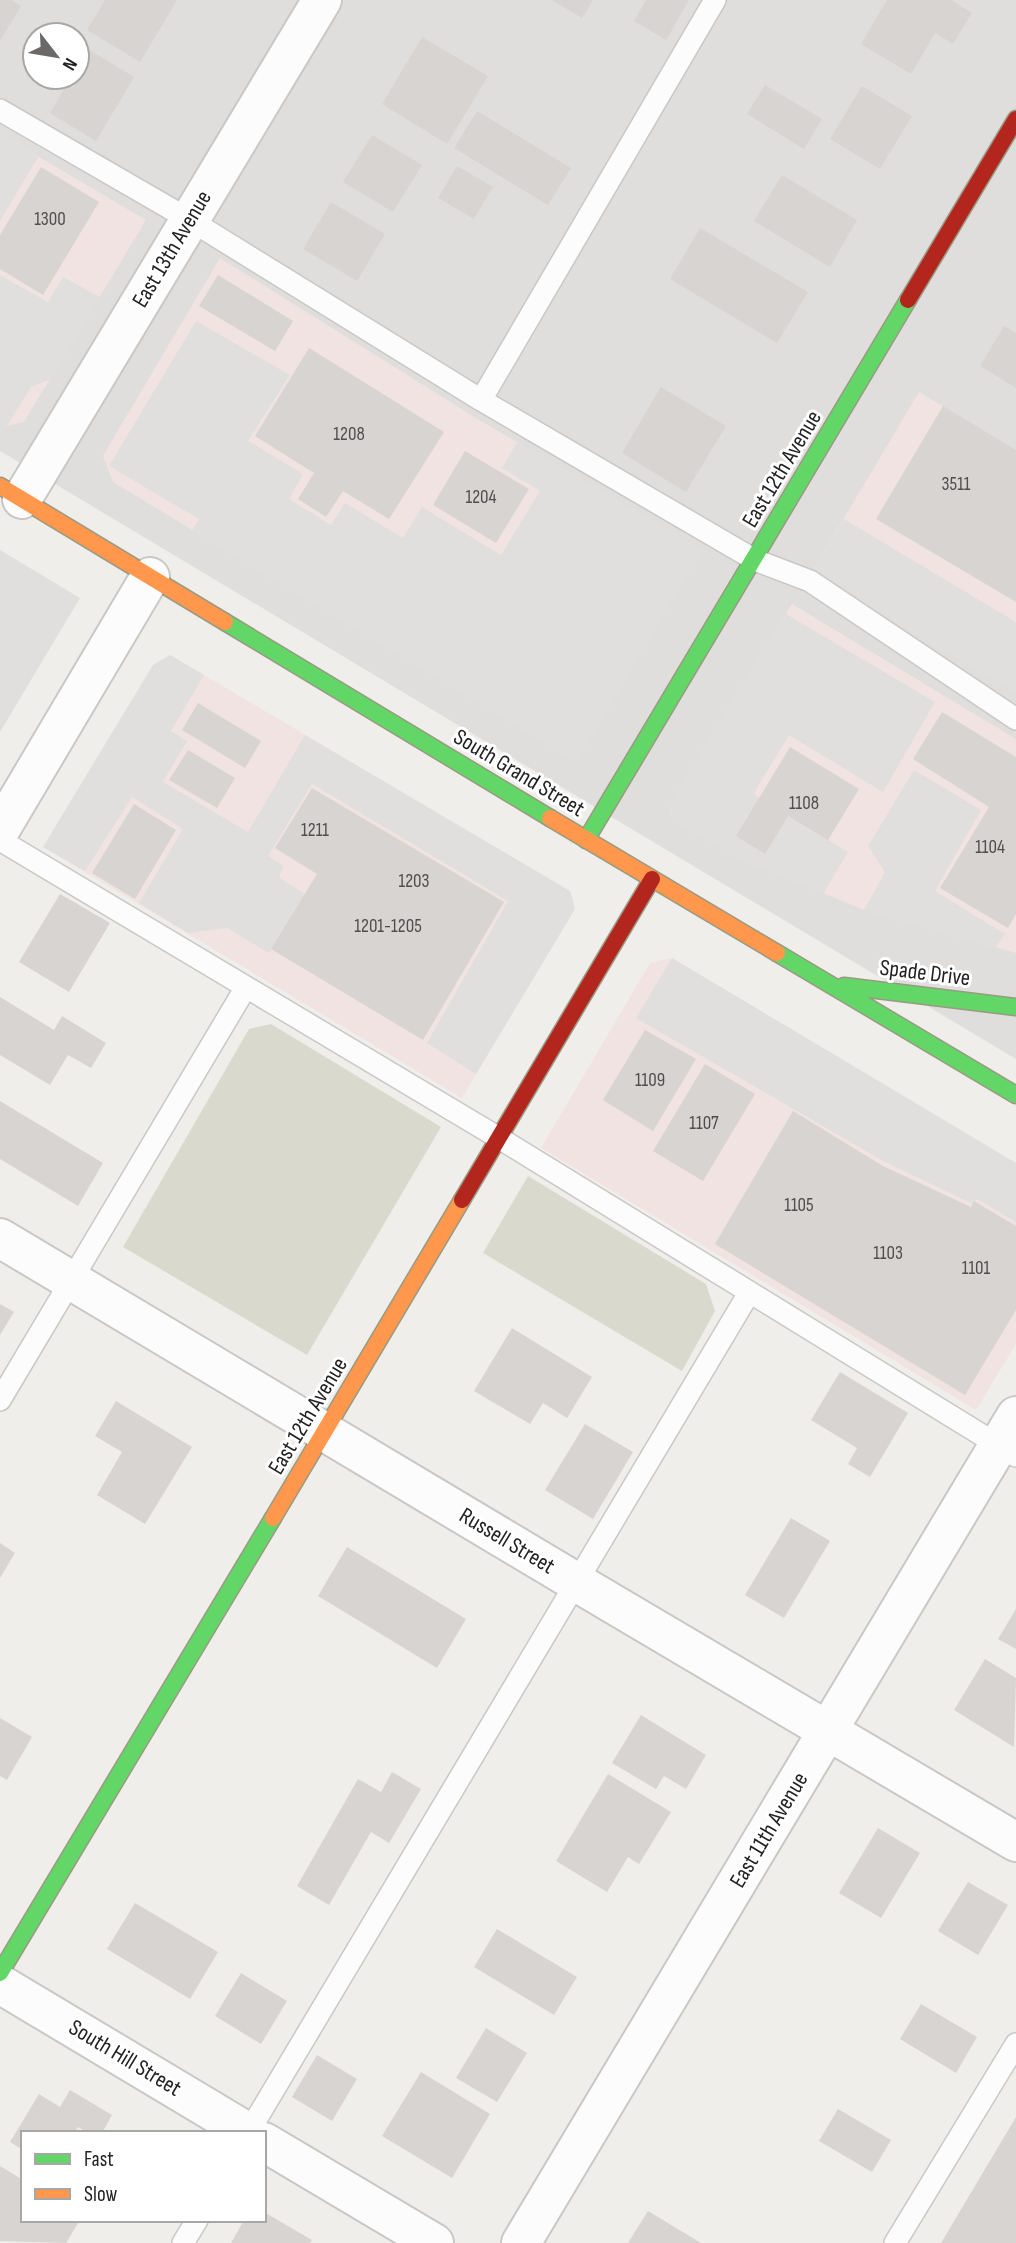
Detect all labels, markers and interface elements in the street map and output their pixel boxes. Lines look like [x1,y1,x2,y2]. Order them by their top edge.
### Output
north arrow [21,21,91,91]
text: N [57,54,82,74]
street label: East 13th Avenue [126,185,218,313]
house number: 1300 [34,208,66,231]
street label: East 12th Avenue [736,405,828,533]
house number: 1208 [333,423,365,446]
house number: 3511 [942,473,971,496]
house number: 1204 [465,486,497,509]
street label: South Grand Street [448,723,590,823]
house number: 1108 [789,792,819,815]
house number: 1211 [301,819,329,842]
house number: 1104 [975,836,1005,859]
house number: 1203 [398,870,430,893]
house number: 1201-1205 [354,915,422,938]
street label: Spade Drive [878,954,972,992]
house number: 1109 [635,1069,665,1092]
house number: 1107 [689,1112,719,1135]
house number: 1105 [784,1194,814,1217]
house number: 1103 [873,1242,903,1265]
house number: 1101 [962,1257,991,1280]
street label: East 12th Avenue [262,1352,354,1480]
street label: Russell Street [454,1502,560,1580]
street label: East 11th Avenue [724,1767,814,1893]
street label: South Hill Street [64,2013,186,2103]
legend [21,2131,266,2222]
text: Fast [84,2147,114,2172]
text: Slow [84,2182,118,2207]

